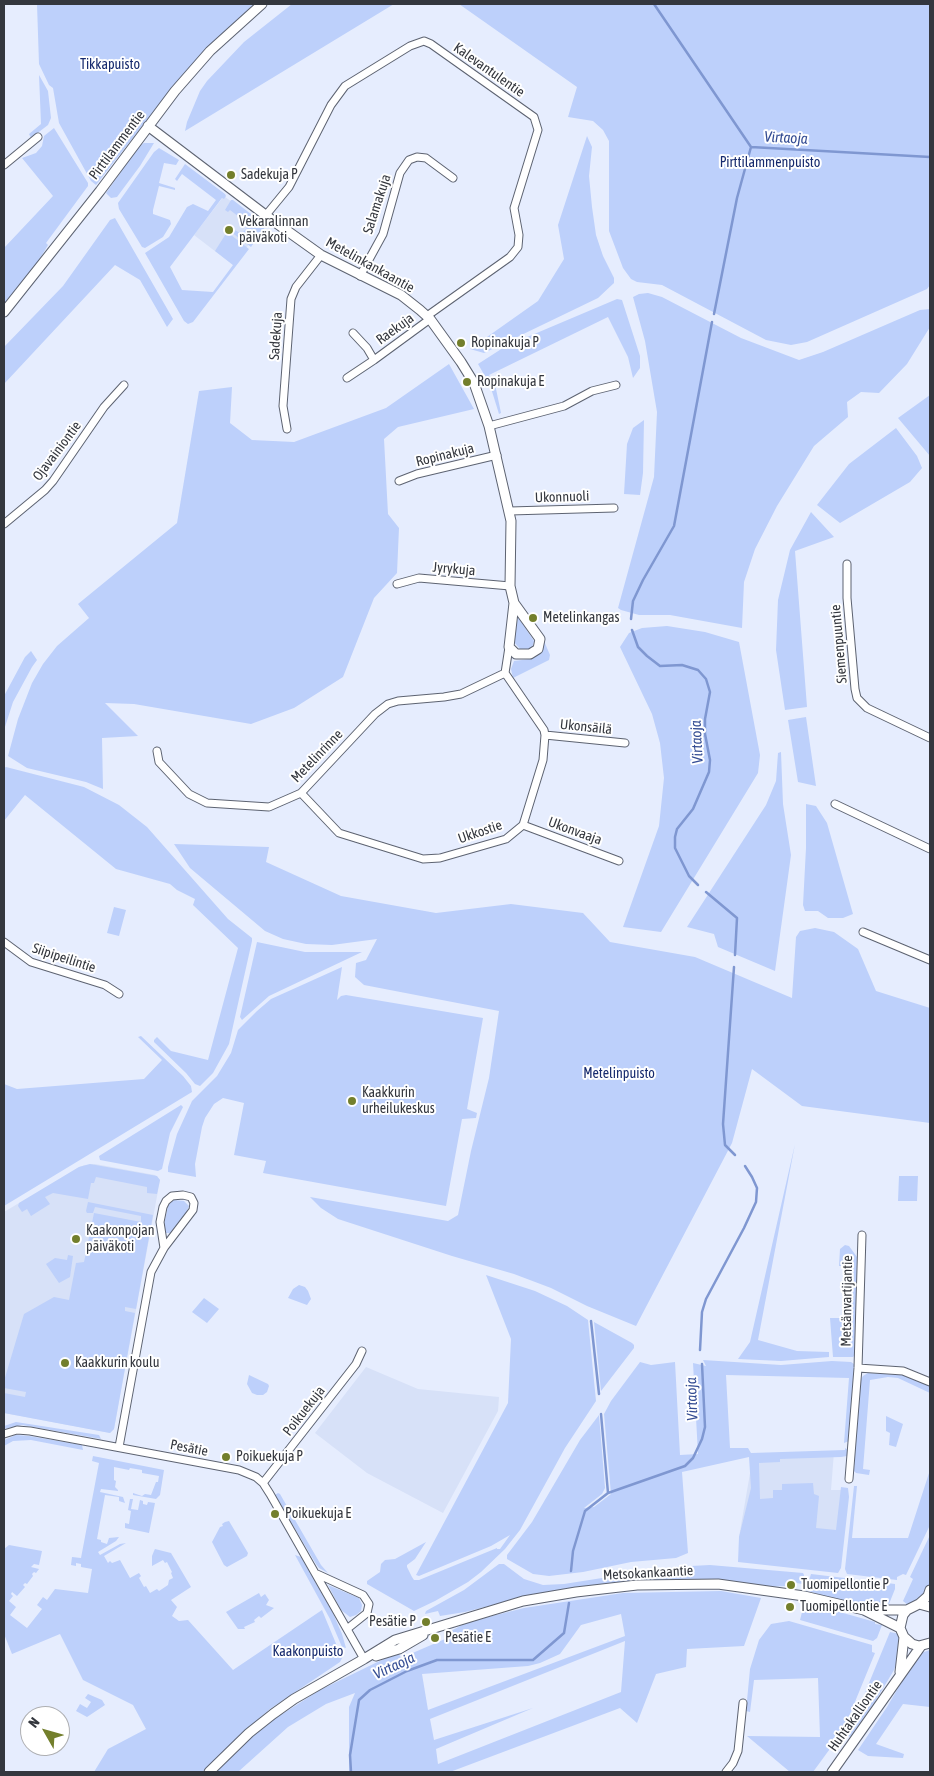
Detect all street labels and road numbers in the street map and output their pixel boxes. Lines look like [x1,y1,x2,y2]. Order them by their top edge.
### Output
street label: Kalevantulentie [450,39,528,101]
street label: Pirttilammentie [86,107,148,183]
street label: Salamakuja [359,172,395,236]
street label: Metelinkankaantie [323,234,417,296]
street label: Raekuja [373,310,417,348]
street label: Sadekuja [266,311,286,361]
street label: Ojavainiontie [29,418,85,484]
street label: Ropinakuja [414,440,476,470]
street label: Ukonnuoli [534,488,590,506]
street label: Jyrykuja [432,559,476,579]
street label: Siemenpuuntie [827,604,851,684]
street label: Ukonsäilä [559,716,613,738]
street label: Metelinrinne [288,726,346,786]
street label: Ukonvaaja [546,814,604,848]
street label: Ukkostie [456,817,504,847]
street label: Siipipeilintie [30,940,98,976]
street label: Metsänvartijantie [838,1255,856,1347]
street label: Poikuekuja [279,1383,329,1439]
street label: Pesätie [169,1436,209,1460]
street label: Metsokankaantie [602,1562,694,1584]
street label: Huhtakalliontie [824,1677,886,1755]

